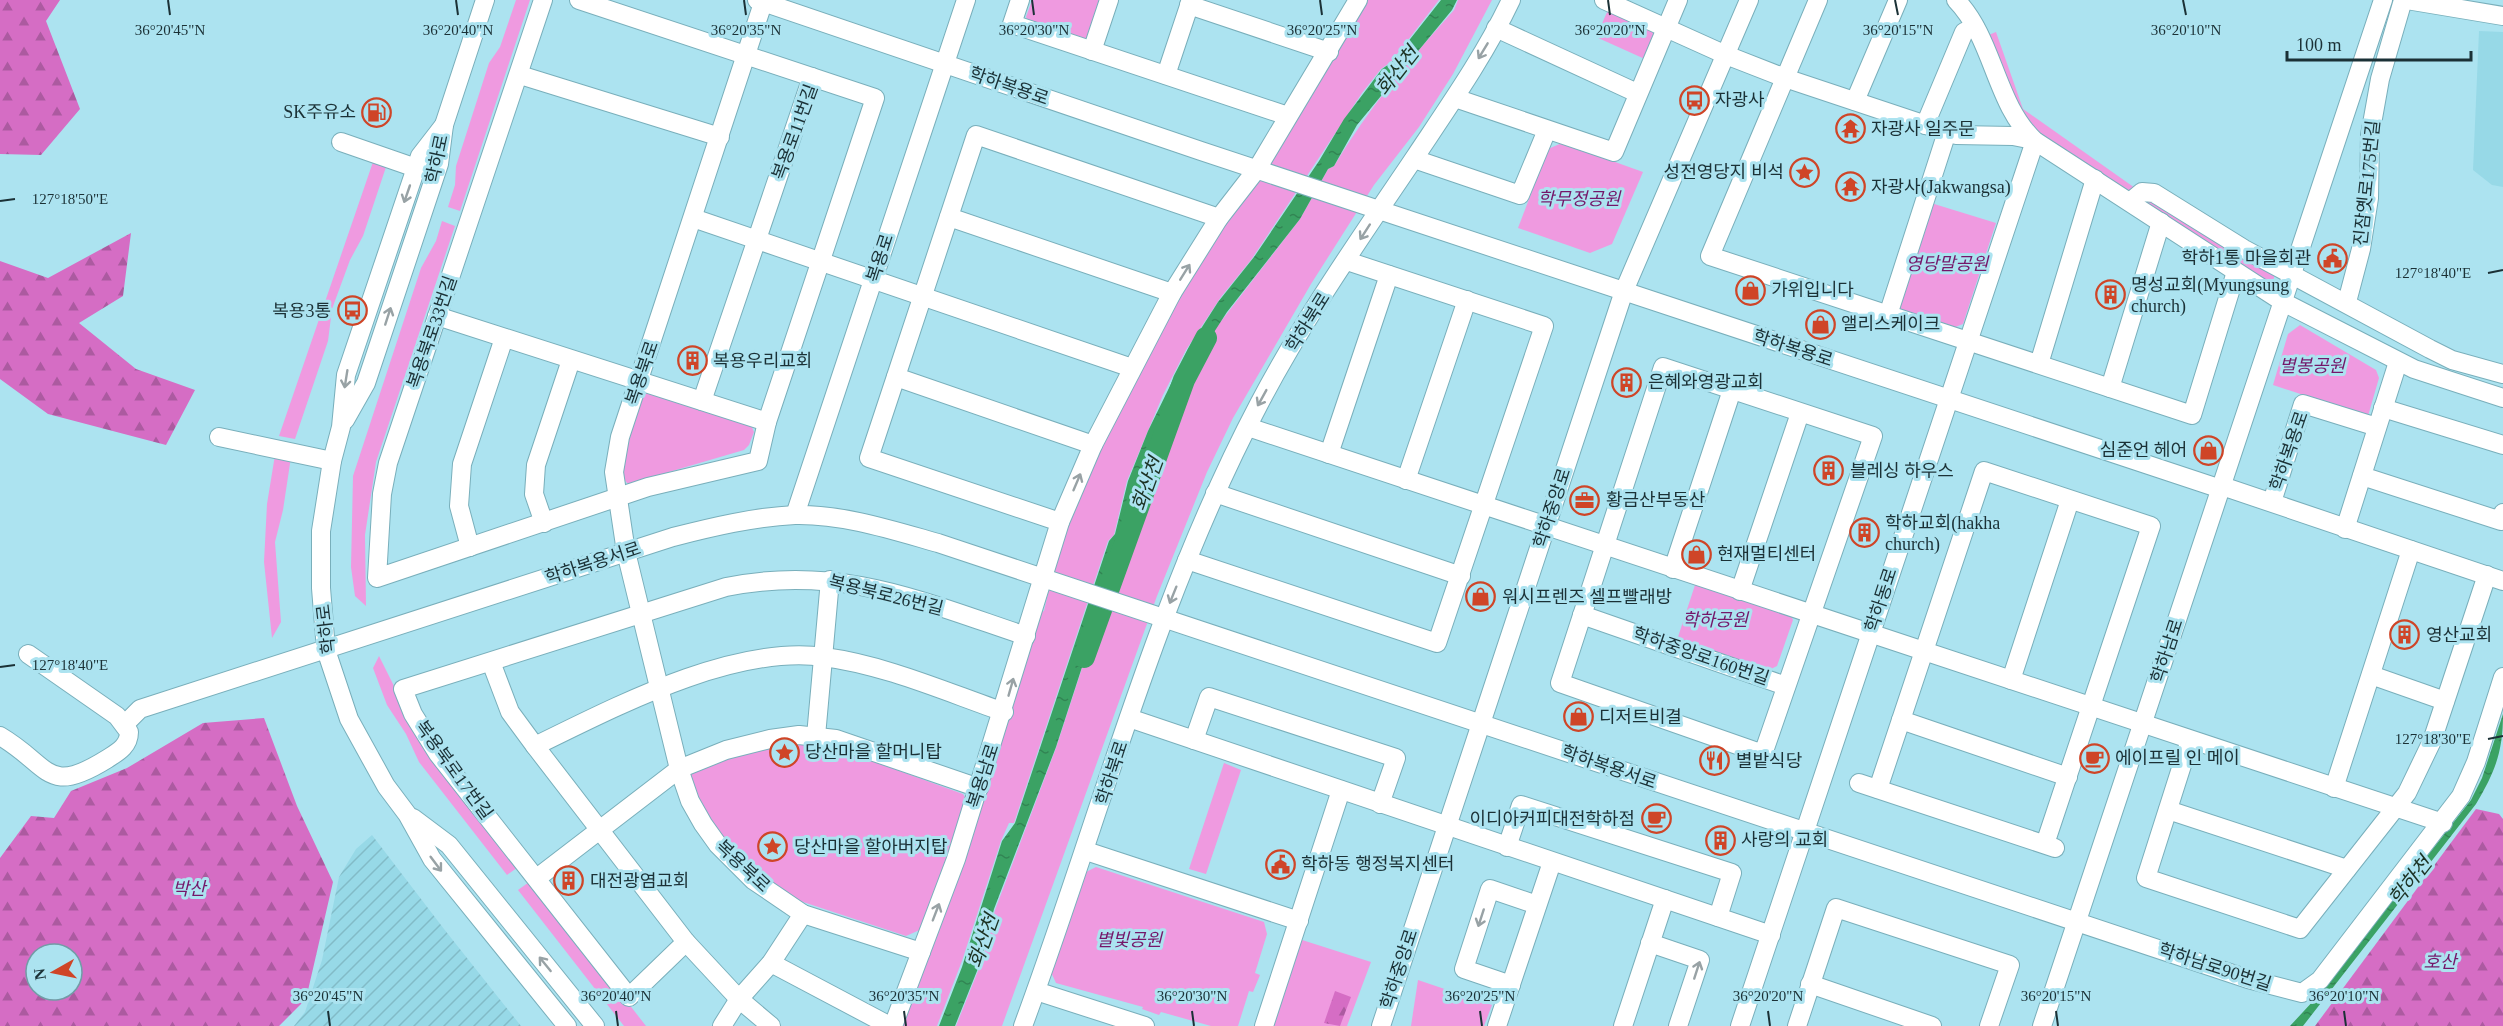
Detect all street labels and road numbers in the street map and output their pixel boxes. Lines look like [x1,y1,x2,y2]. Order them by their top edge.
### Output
street label: 학하복용로 [967,63,1051,109]
street label: 복용로11번길 [768,82,822,182]
street label: 진잠옛로175번길 [2350,119,2384,247]
street label: 학하로 [422,133,452,185]
street label: 복용로 [863,231,897,285]
street label: 복용북로33번길 [403,273,461,391]
street label: 학하북로 [1282,289,1334,355]
street label: 학하복용로 [1751,326,1835,370]
street label: 복용북로 [622,338,662,408]
street label: 학하복용로 [2266,409,2312,493]
street label: 학하중앙로 [1530,466,1574,550]
street label: 학하복용서로 [543,538,643,588]
street label: 학하동로 [1861,565,1901,635]
street label: 복용북로26번길 [827,571,945,619]
street label: 학하로 [313,603,339,655]
street label: 학하남로 [2147,616,2187,686]
street label: 학하중앙로160번길 [1630,623,1772,689]
street label: 복용북로17번길 [411,717,497,823]
street label: 학하북로 [1092,738,1132,808]
street label: 복용남로 [963,741,1003,811]
street label: 학하복용서로 [1559,741,1659,793]
street label: 복용북로 [712,836,774,896]
street label: 학하중앙로 [1377,927,1421,1011]
street label: 학하남로90번길 [2156,939,2274,995]

